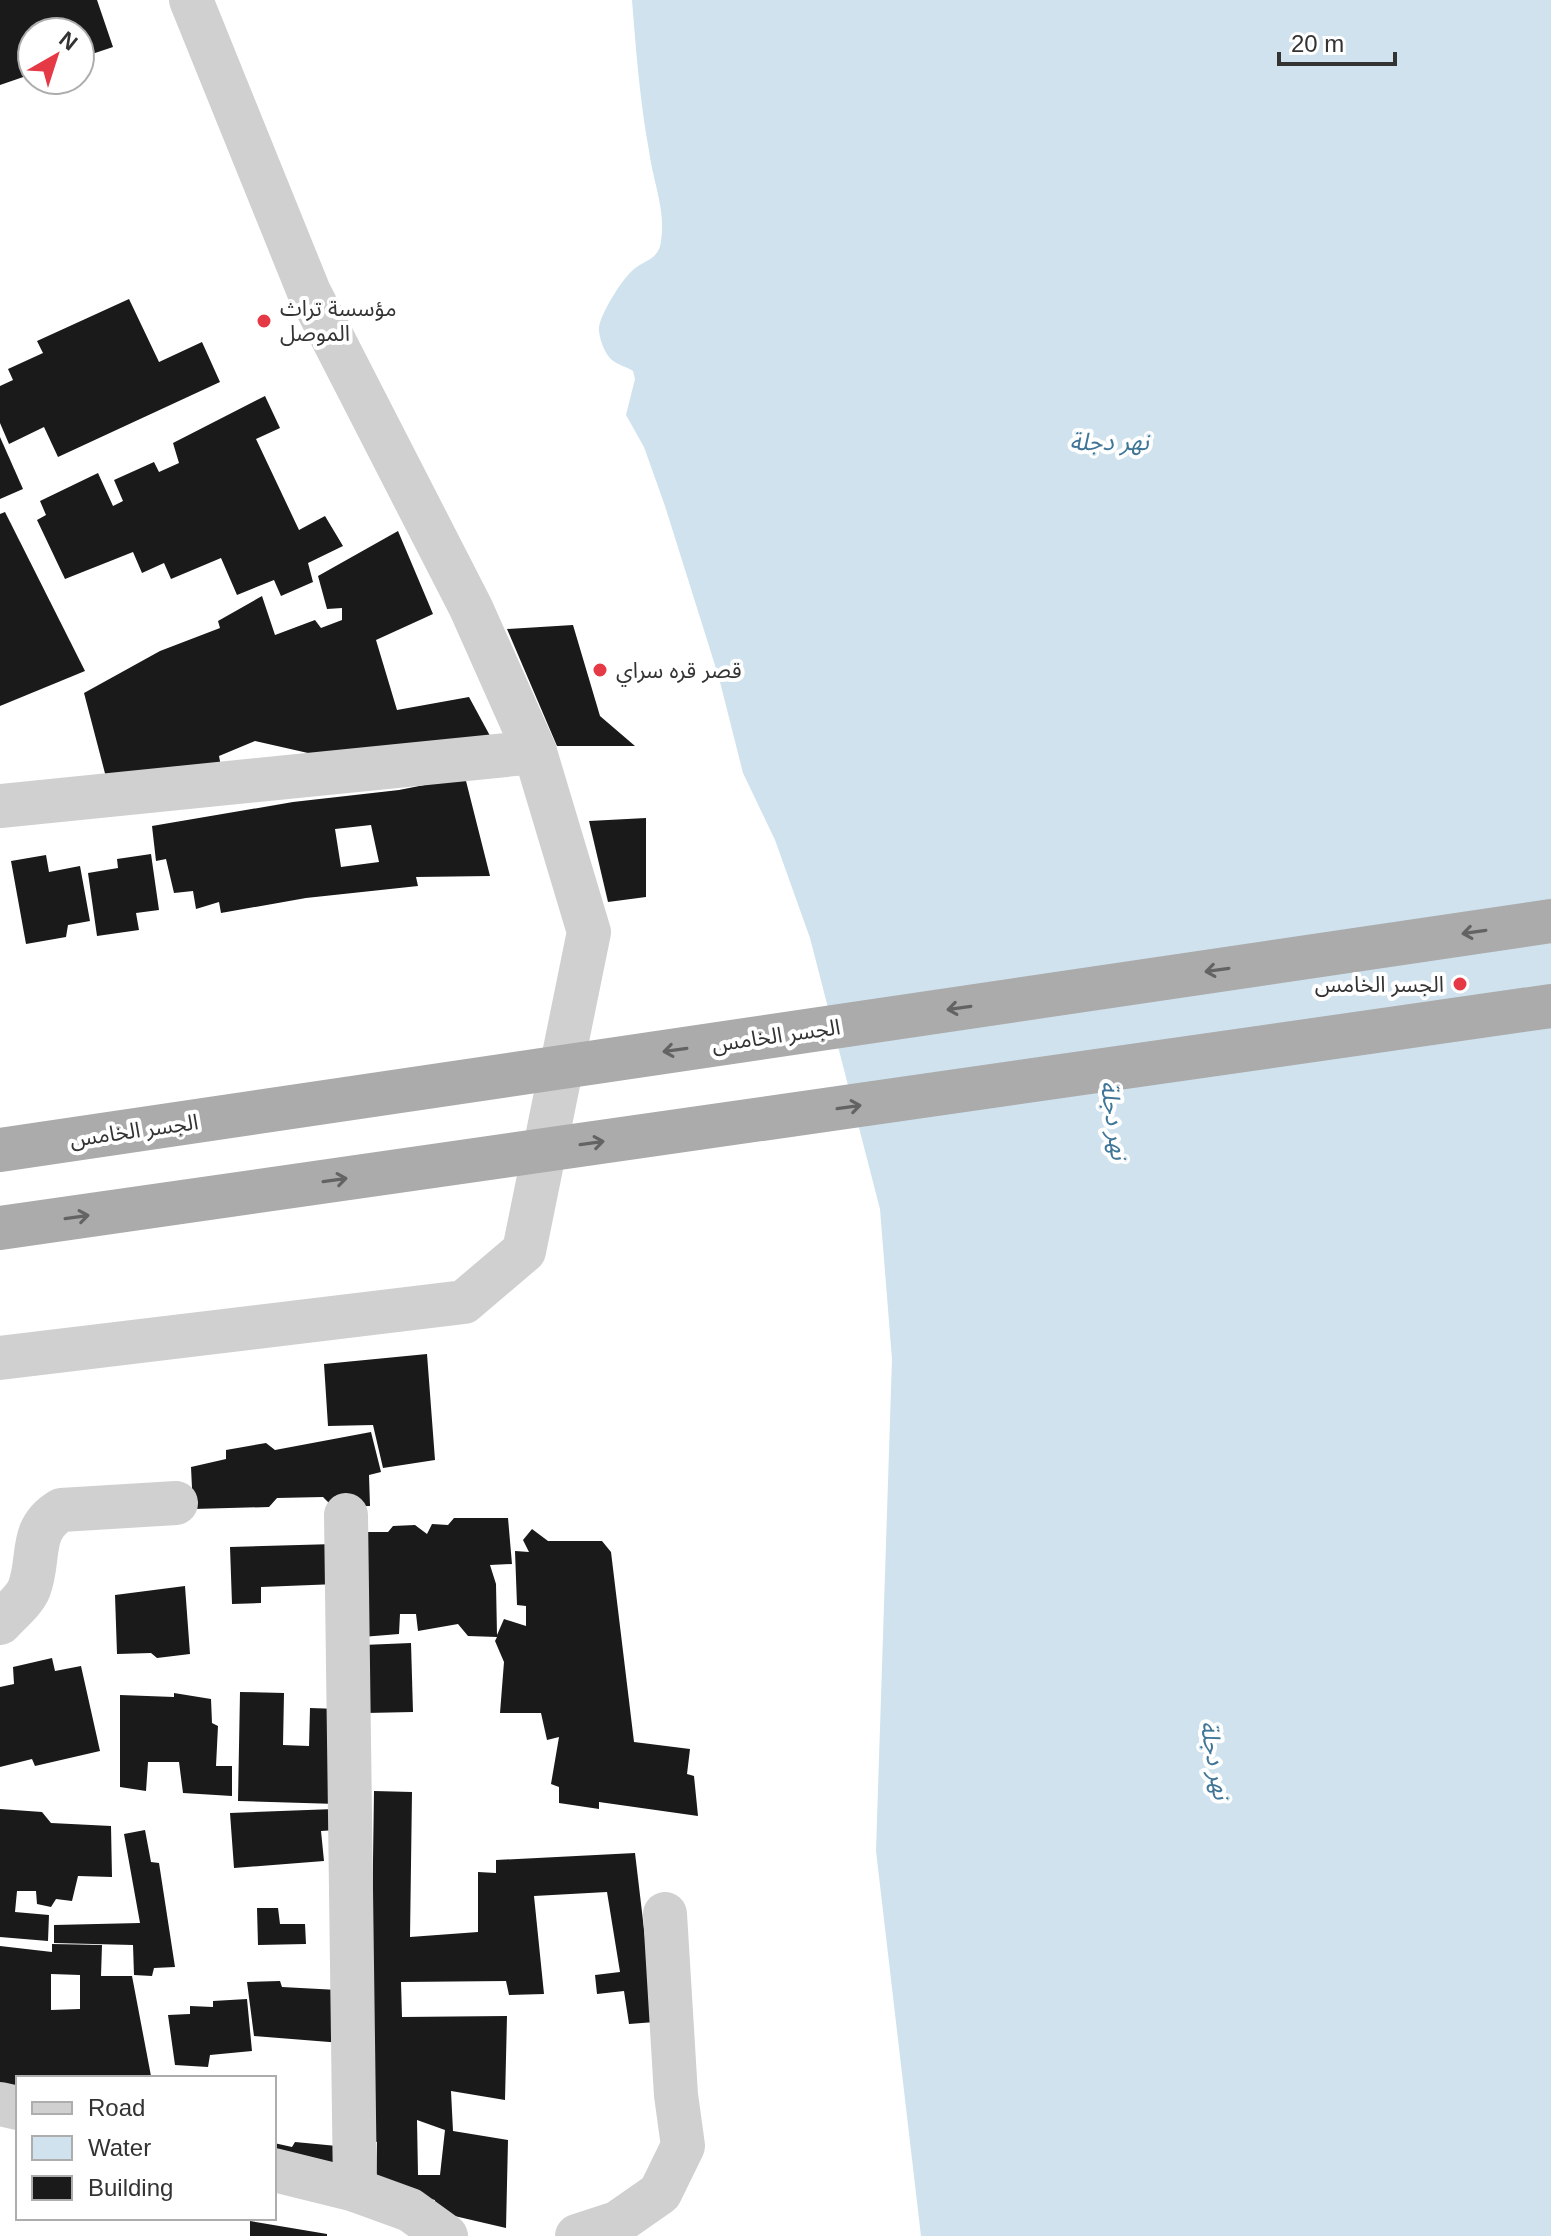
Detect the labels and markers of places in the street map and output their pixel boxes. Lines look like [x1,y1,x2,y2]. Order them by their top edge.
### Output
place label: مؤسسة تراث الموصل [280,296,397,346]
marker: مؤسسة تراث الموصل [255,312,273,330]
place label: قصر قره سراي [616,658,742,687]
marker: قصر قره سراي [591,661,609,679]
place label: الجسر الخامس [1315,972,1444,997]
marker: الجسر الخامس [1451,975,1469,993]

